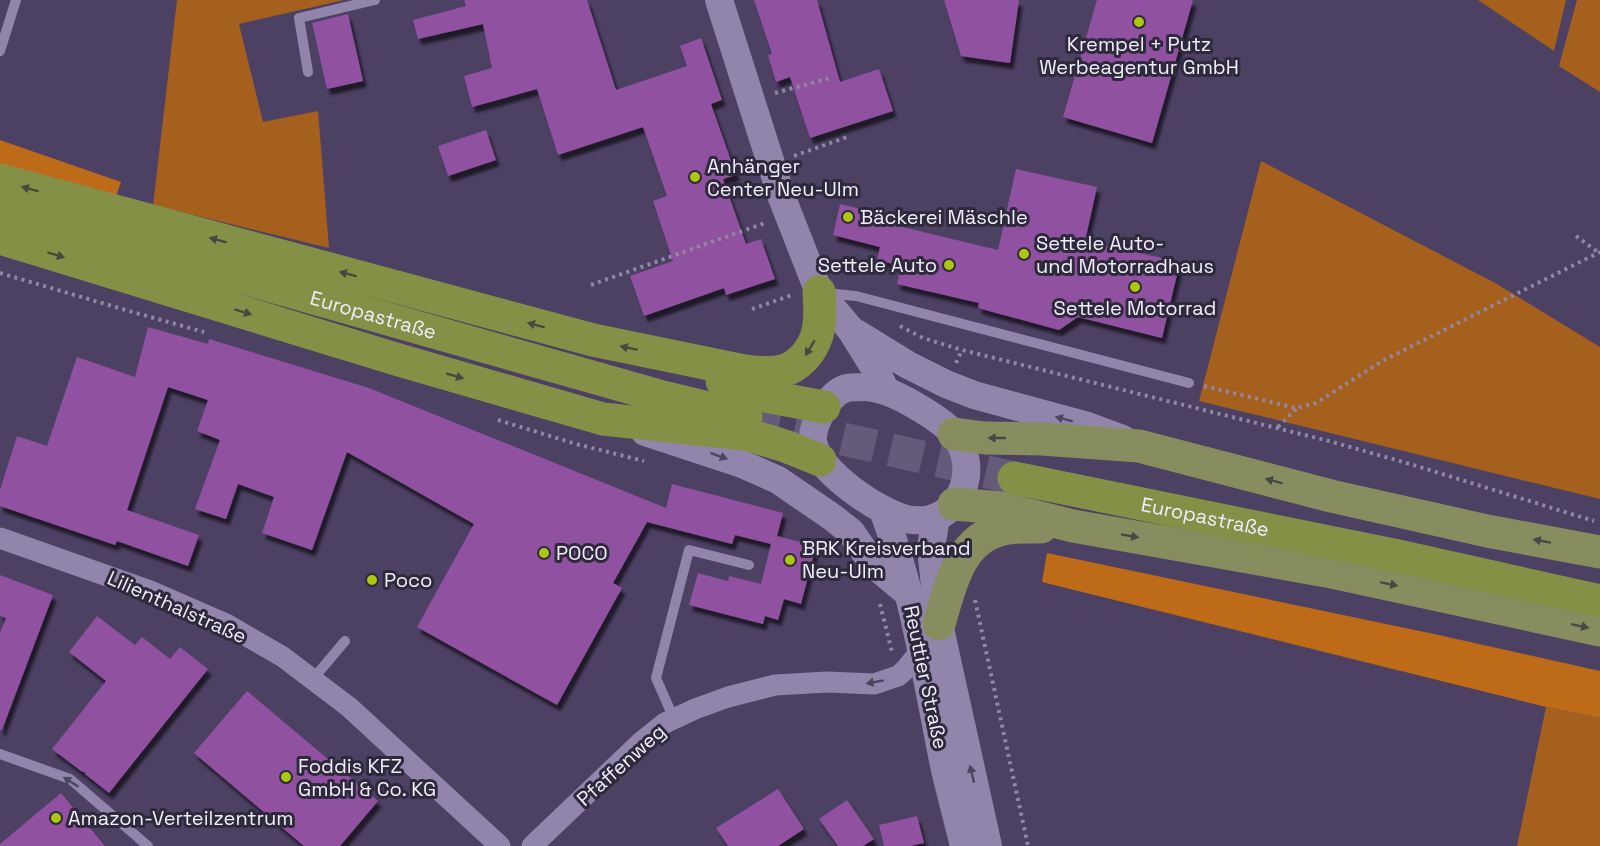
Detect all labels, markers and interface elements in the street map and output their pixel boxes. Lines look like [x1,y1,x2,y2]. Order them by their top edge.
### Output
marker: Krempel + Putz Werbeagentur GmbH [1132,15,1146,29]
place label: Krempel + Putz Werbeagentur GmbH [1039,31,1239,80]
place label: Anhänger Center Neu-Ulm [707,153,859,202]
marker: Anhänger Center Neu-Ulm [688,170,702,184]
one-way arrow [21,183,39,193]
place label: Bäckerei Mäschle [860,204,1028,230]
marker: Bäckerei Mäschle [841,210,855,224]
place label: Settele Auto- und Motorradhaus [1036,230,1214,279]
one-way arrow [209,234,227,244]
marker: Settele Auto- und Motorradhaus [1017,247,1031,261]
one-way arrow [47,251,65,261]
place label: Settele Auto [818,252,937,278]
marker: Settele Auto [942,258,956,272]
one-way arrow [339,269,357,279]
marker: Settele Motorrad [1128,280,1142,294]
street label: Europastraße [307,285,439,345]
place label: Settele Motorrad [1054,295,1216,321]
one-way arrow [234,308,252,317]
one-way arrow [527,320,545,329]
one-way arrow [804,340,815,356]
one-way arrow [619,343,638,352]
one-way arrow [446,372,464,381]
one-way arrow [1055,414,1073,424]
one-way arrow [987,434,1006,443]
one-way arrow [710,451,728,461]
one-way arrow [1265,476,1283,485]
street label: Europastraße [1139,491,1271,542]
one-way arrow [1121,532,1140,541]
place label: BRK Kreisverband Neu-Ulm [802,535,971,584]
one-way arrow [1533,536,1552,545]
place label: POCO [556,540,608,566]
marker: POCO [537,546,551,560]
marker: BRK Kreisverband Neu-Ulm [783,553,797,567]
street label: Lilienthalstraße [103,565,251,649]
place label: Poco [384,567,432,593]
marker: Poco [365,573,379,587]
one-way arrow [1380,580,1399,589]
street label: Reuttier Straße [898,603,954,751]
one-way arrow [1570,621,1589,631]
one-way arrow [865,678,884,687]
street label: Pfaffenweg [571,718,671,812]
place label: Foddis KFZ GmbH & Co. KG [298,753,436,802]
one-way arrow [966,764,976,783]
marker: Foddis KFZ GmbH & Co. KG [279,770,293,784]
one-way arrow [63,776,79,787]
place label: Amazon-Verteilzentrum [68,805,294,831]
marker: Amazon-Verteilzentrum [49,811,63,825]

